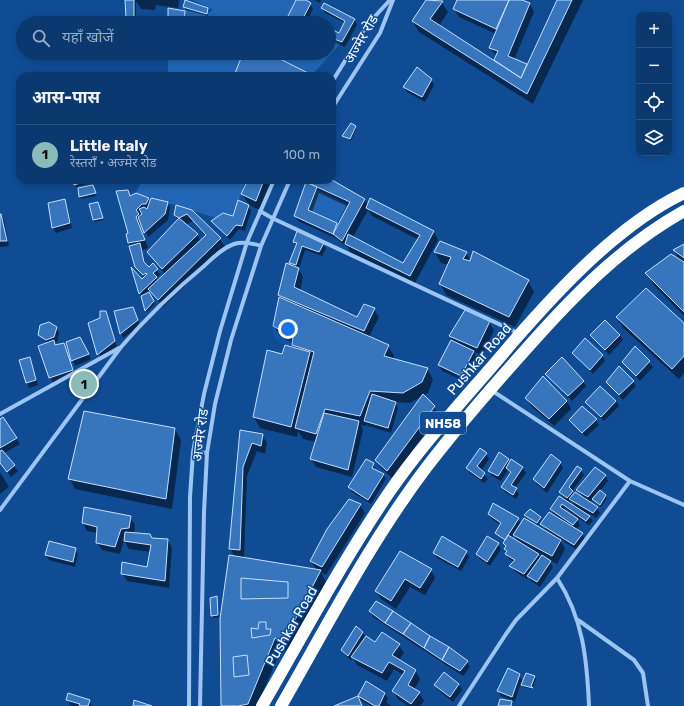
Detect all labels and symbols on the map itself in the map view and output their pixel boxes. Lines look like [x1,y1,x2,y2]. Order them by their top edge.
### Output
street label: अज्मेर रोड [340,11,382,66]
your location [278,319,298,339]
street label: Pushkar Road [444,320,515,399]
pin: 1 [71,369,97,399]
street label: अज्मेर रोड [188,407,212,462]
road number: NH58 [420,412,466,434]
street label: Pushkar Road [262,583,321,669]

